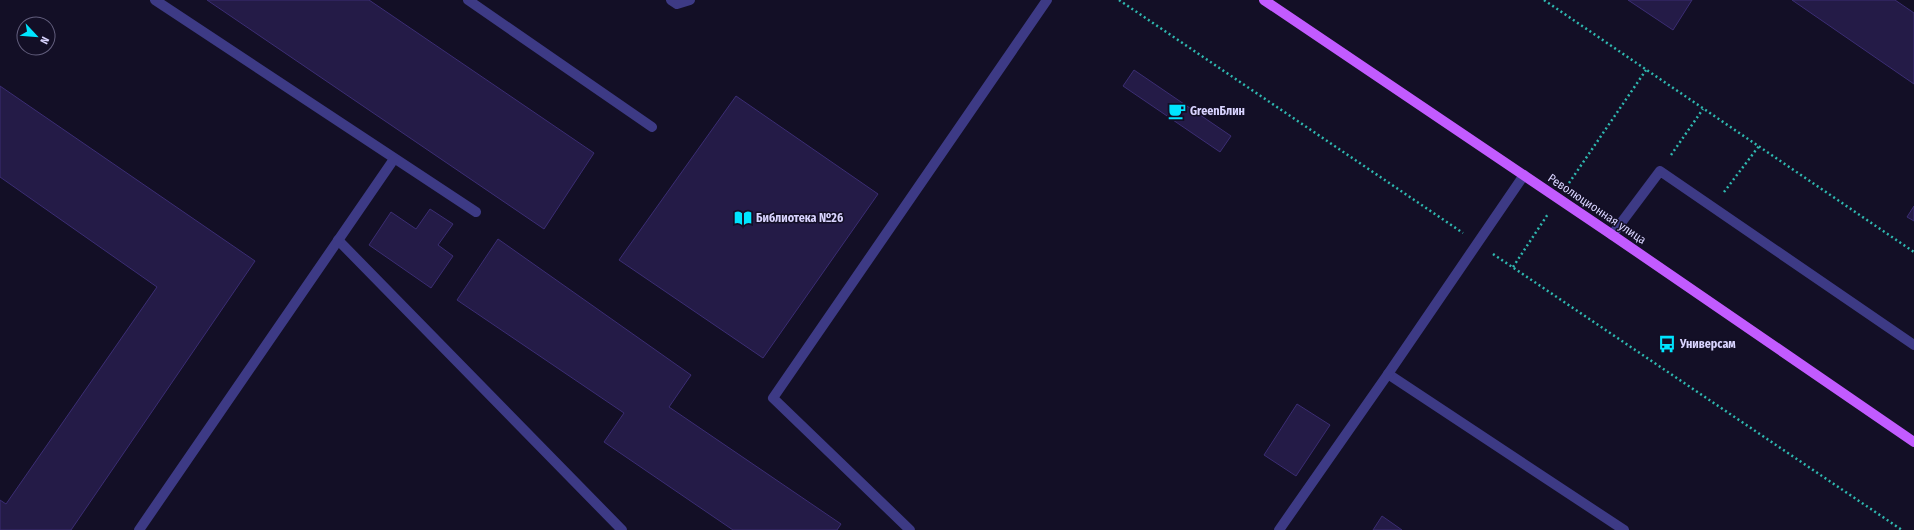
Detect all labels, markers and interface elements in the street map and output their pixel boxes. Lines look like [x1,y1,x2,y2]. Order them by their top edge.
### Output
north arrow [16,16,56,56]
text: N [37,34,52,46]
cafe icon: GreenБлин [1167,101,1187,121]
place label: GreenБлин [1190,104,1245,118]
street label: Революционная улица [1545,171,1649,247]
library icon: Библиотека №26 [733,208,753,228]
place label: Библиотека №26 [756,211,843,225]
bus stop icon: Универсам [1657,334,1677,354]
place label: Универсам [1679,337,1736,351]

